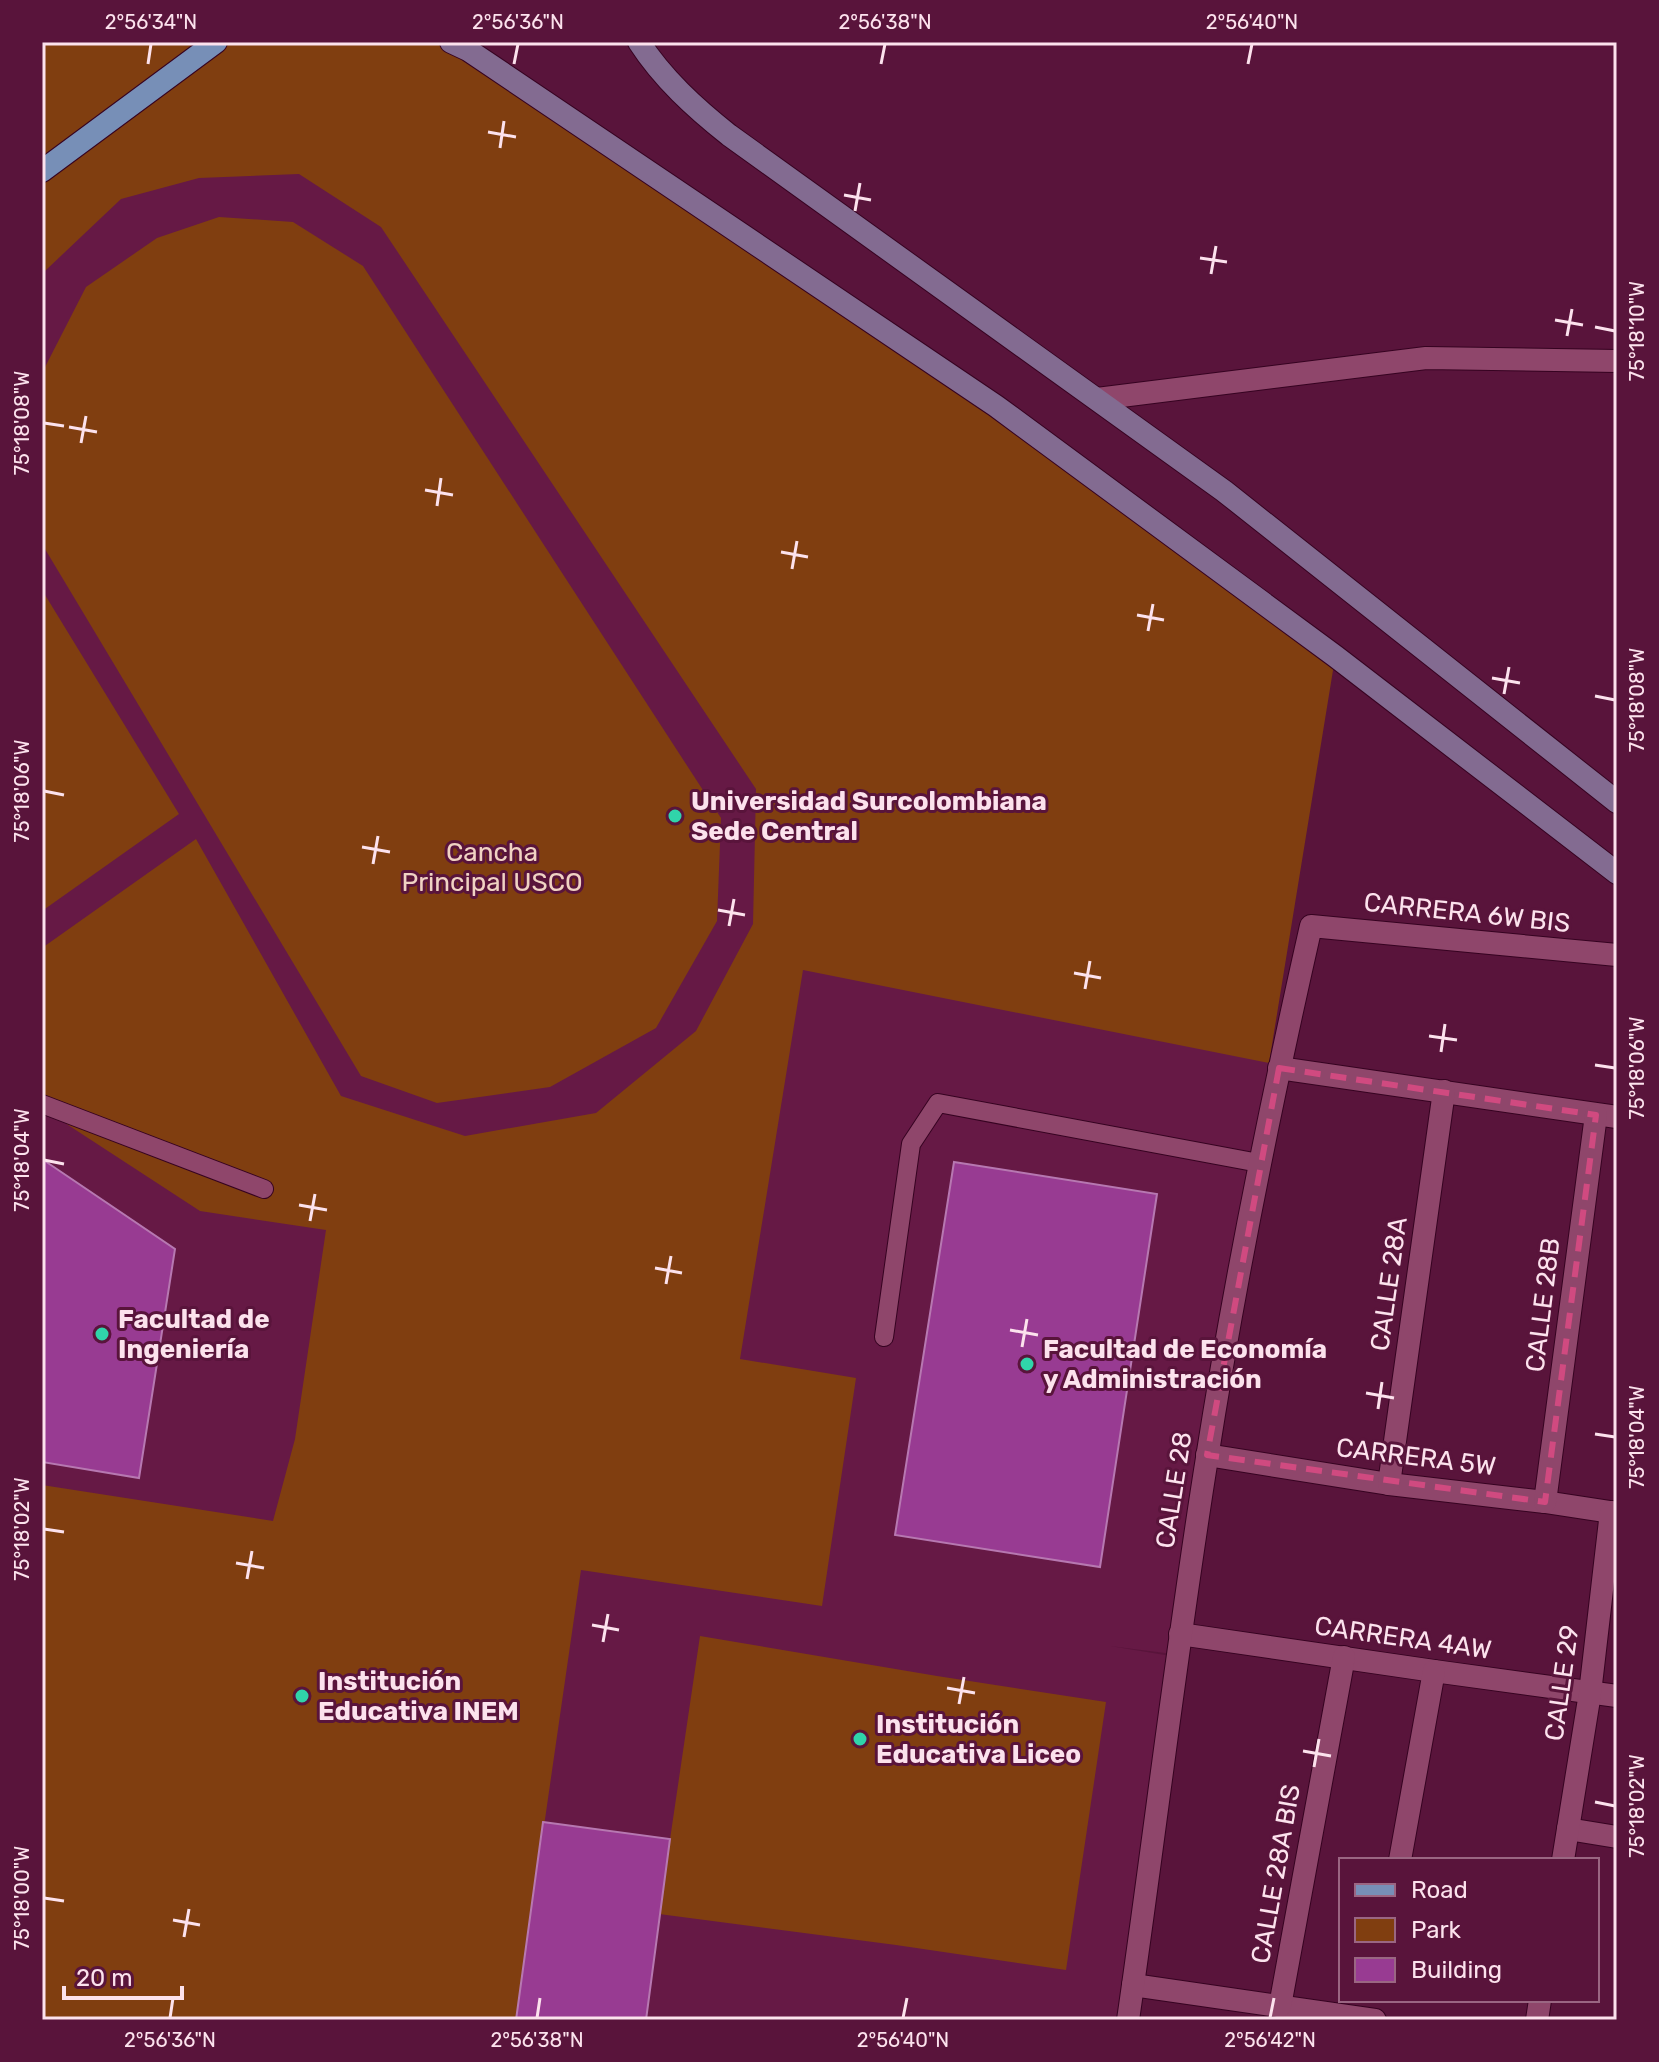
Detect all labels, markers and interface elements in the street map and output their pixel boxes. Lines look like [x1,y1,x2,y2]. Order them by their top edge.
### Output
text: 2°56'34"N [105,10,197,34]
text: 2°56'36"N [472,10,564,34]
text: 2°56'38"N [838,10,932,34]
text: 2°56'40"N [1206,10,1298,34]
text: 75°18'10"W [1625,281,1649,381]
text: 75°18'08"W [10,371,34,475]
text: 75°18'08"W [1625,648,1649,752]
text: 75°18'06"W [10,739,34,843]
place label: Universidad Surcolombiana Sede Central [691,786,1047,847]
marker: Universidad Surcolombiana Sede Central [666,807,684,825]
park label: Cancha Principal USCO [401,837,583,898]
street label: CARRERA 6W BIS [1362,887,1572,939]
text: 75°18'06"W [1625,1016,1649,1120]
text: 75°18'04"W [10,1108,34,1212]
street label: CALLE 28A [1364,1215,1414,1353]
street label: CALLE 28B [1519,1236,1567,1374]
place label: Facultad de Ingeniería [118,1304,270,1365]
marker: Facultad de Ingeniería [93,1325,111,1343]
place label: Facultad de Economía y Administración [1043,1334,1327,1395]
marker: Facultad de Economía y Administración [1018,1355,1036,1373]
text: 75°18'04"W [1625,1385,1649,1489]
street label: CALLE 28 [1149,1429,1199,1551]
street label: CARRERA 5W [1334,1432,1498,1482]
text: 75°18'02"W [10,1477,34,1581]
street label: CARRERA 4AW [1313,1610,1493,1666]
street label: CALLE 29 [1539,1623,1585,1743]
place label: Institución Educativa INEM [318,1666,519,1727]
marker: Institución Educativa INEM [293,1687,311,1705]
place label: Institución Educativa Liceo [876,1709,1081,1770]
marker: Institución Educativa Liceo [851,1730,869,1748]
text: 75°18'02"W [1625,1754,1649,1858]
street label: CALLE 28A BIS [1245,1782,1307,1966]
text: 75°18'00"W [10,1846,34,1950]
legend [1339,1858,1599,2002]
text: Road [1411,1876,1468,1904]
text: Park [1411,1916,1462,1944]
scale bar [64,1950,182,2000]
text: Building [1411,1956,1502,1984]
text: 20 m [76,1964,133,1992]
text: 2°56'36"N [124,2028,216,2052]
text: 2°56'38"N [490,2028,584,2052]
text: 2°56'40"N [857,2028,949,2052]
text: 2°56'42"N [1224,2028,1316,2052]

